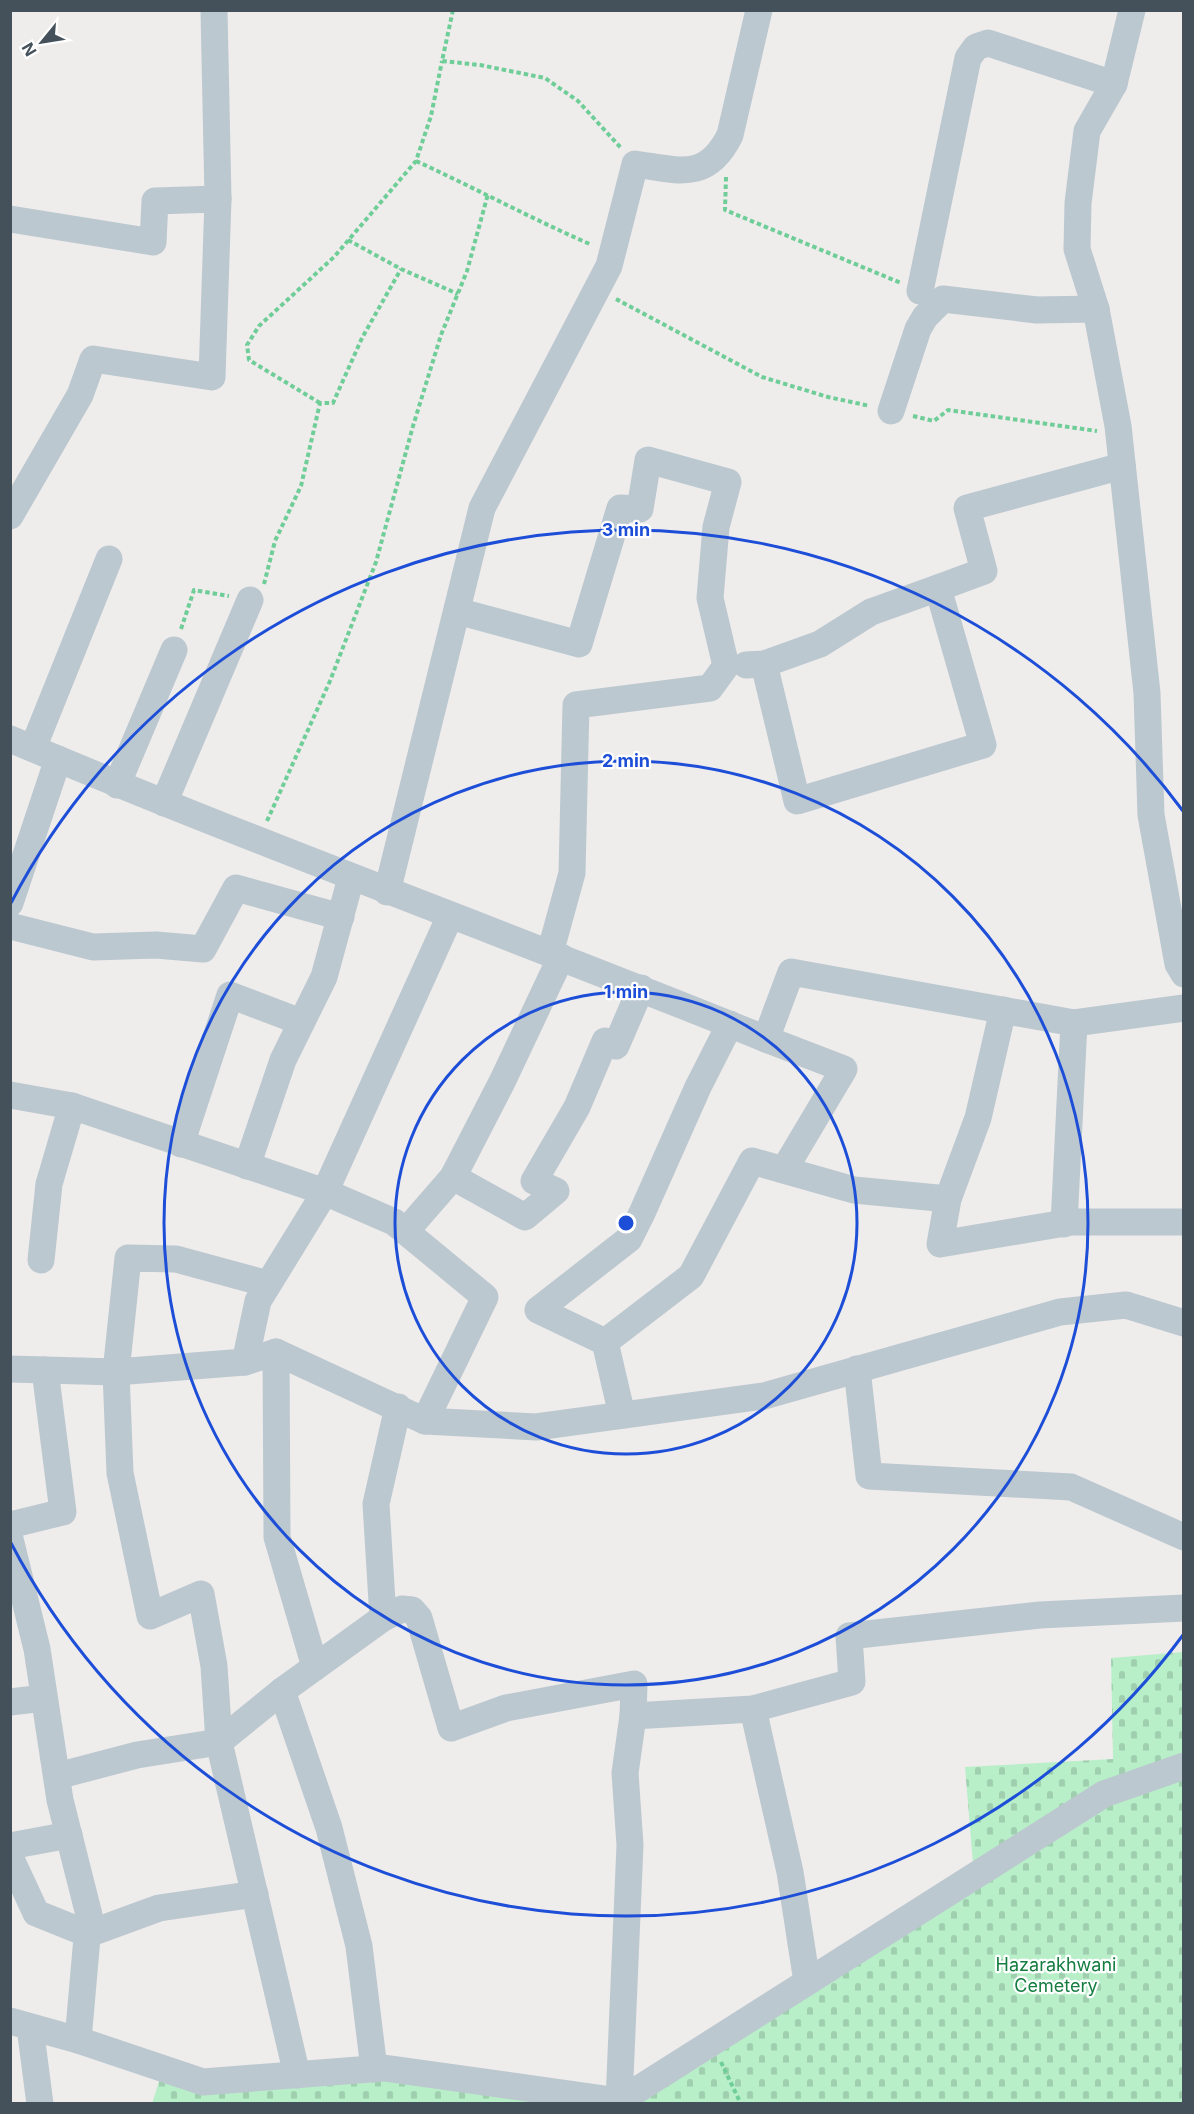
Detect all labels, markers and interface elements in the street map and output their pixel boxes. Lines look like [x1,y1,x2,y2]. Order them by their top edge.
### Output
north arrow [12,12,72,72]
text: N [17,39,41,60]
text: 3 min [602,519,650,540]
text: 2 min [602,750,650,771]
text: 1 min [604,981,648,1002]
centre of rings [616,1213,636,1233]
park label: Hazarakhwani Cemetery [996,1954,1116,1996]

